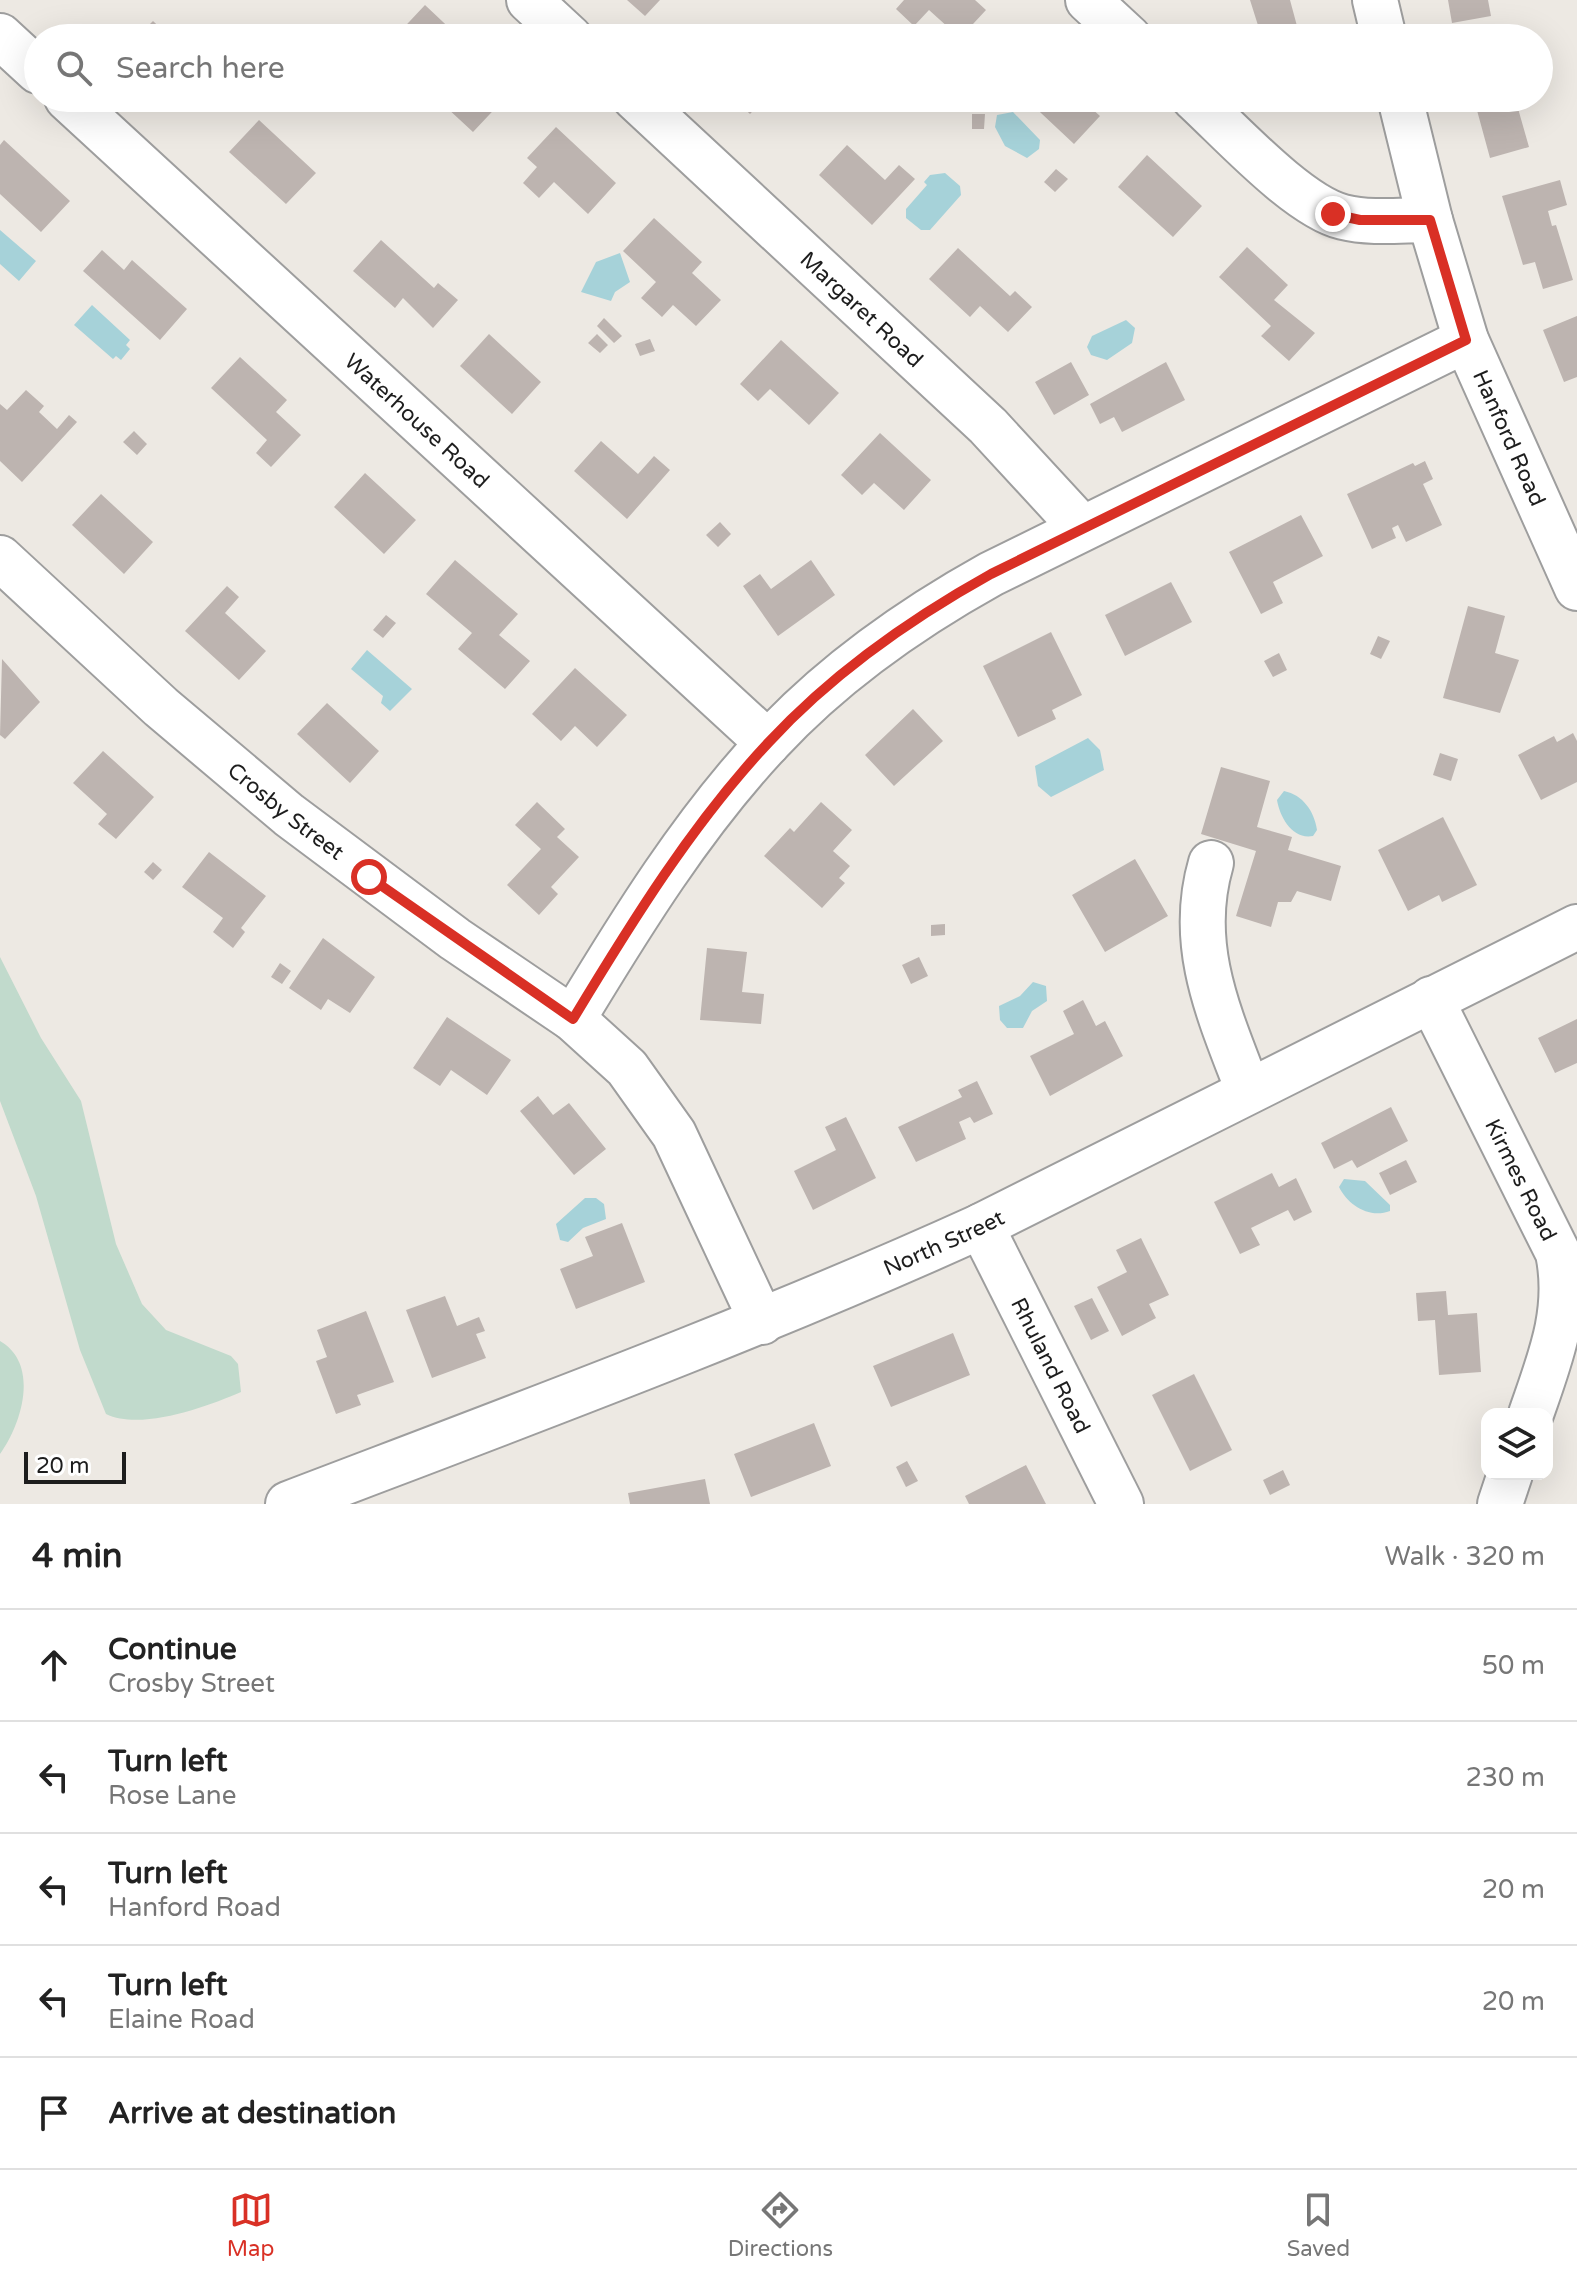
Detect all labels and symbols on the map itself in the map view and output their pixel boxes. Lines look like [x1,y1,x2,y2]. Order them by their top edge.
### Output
route end [1315,196,1351,232]
street label: Margaret Road [795,246,928,373]
street label: Waterhouse Road [339,348,494,494]
street label: Hanford Road [1467,366,1551,510]
street label: Crosby Street [222,757,349,866]
route start [351,859,387,895]
street label: Kirmes Road [1479,1115,1562,1245]
street label: North Street [880,1205,1009,1282]
street label: Rhuland Road [1005,1294,1095,1438]
scale bar [24,1448,126,1484]

